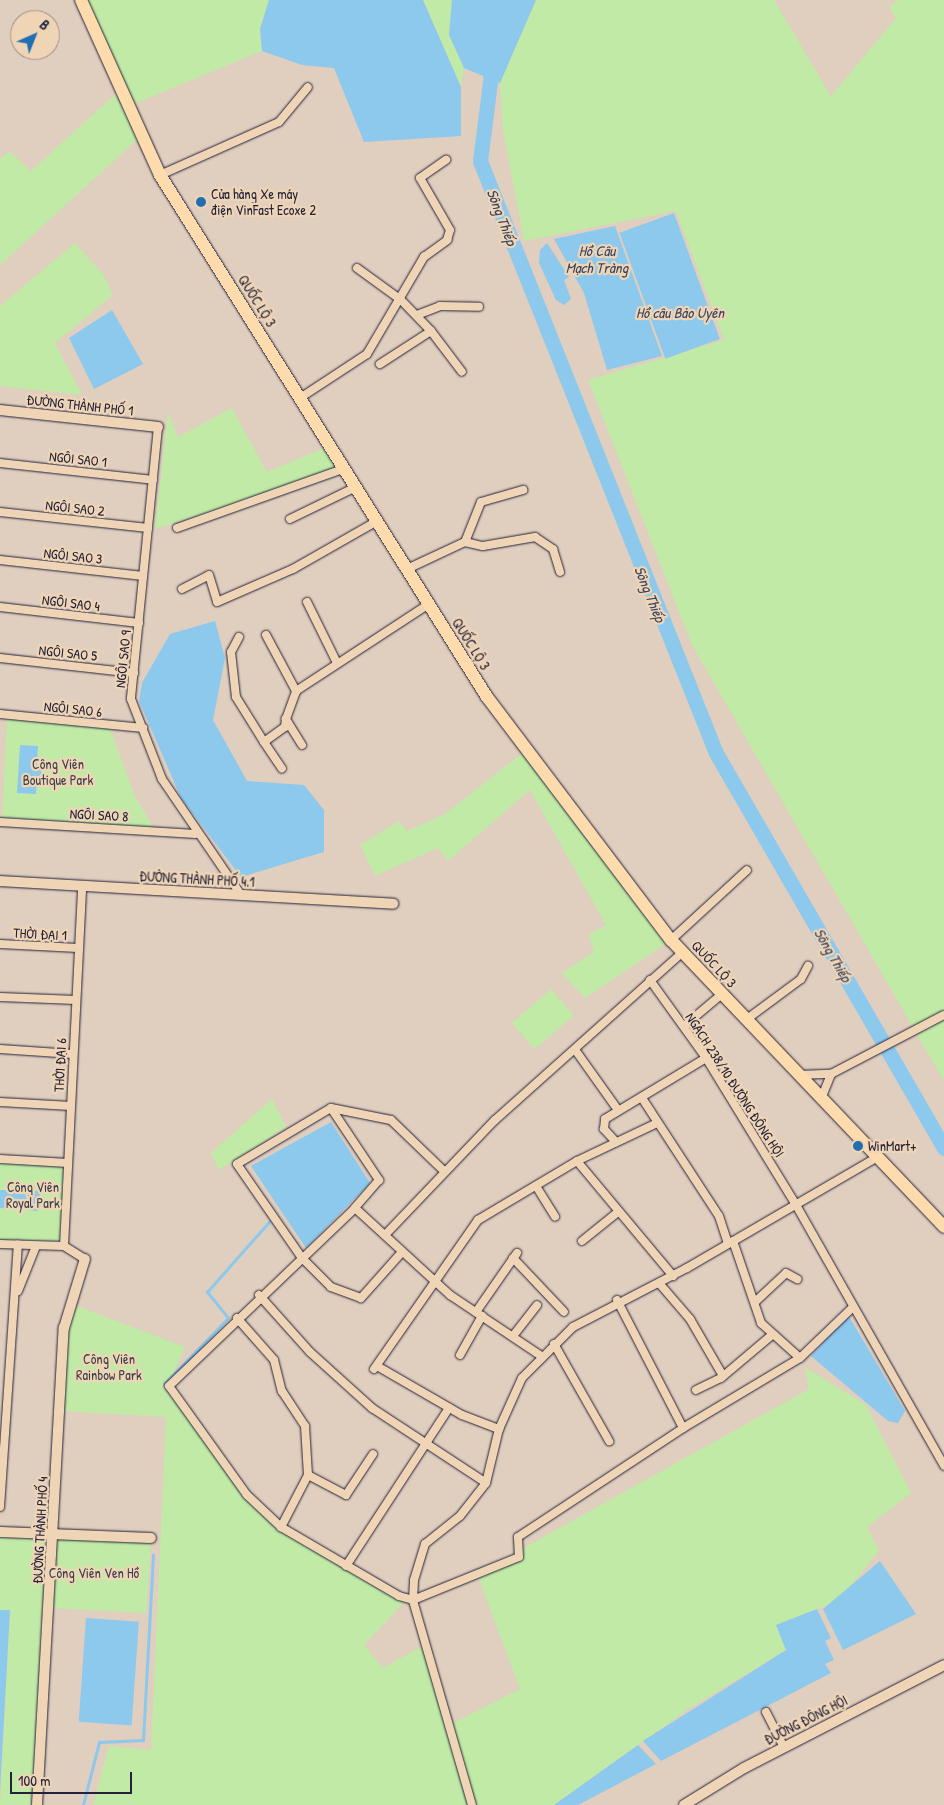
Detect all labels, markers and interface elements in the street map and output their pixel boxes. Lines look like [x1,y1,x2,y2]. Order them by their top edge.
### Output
north arrow [10,10,60,60]
text: B [36,15,54,34]
place label: Cửa hàng Xe máy điện VinFast Ecoxe 2 [211,186,316,218]
water label: Sông Thiếp [483,186,521,248]
marker: Cửa hàng Xe máy điện VinFast Ecoxe 2 [195,196,207,208]
water label: Hồ Câu Mạch Tràng [566,241,628,276]
street label: QUỐC LỘ 3 [235,272,279,330]
water label: Hồ câu Bảo Uyên [636,304,724,322]
street label: ĐƯỜNG THÀNH PHỐ 1 [26,391,134,419]
street label: NGÔI SAO 1 [48,448,108,470]
street label: NGÔI SAO 2 [45,497,105,519]
street label: NGÔI SAO 3 [43,545,103,567]
water label: Sông Thiếp [631,563,669,625]
street label: NGÔI SAO 4 [41,591,101,615]
street label: QUỐC LỘ 3 [449,615,493,673]
street label: NGÔI SAO 9 [112,629,134,689]
street label: NGÔI SAO 5 [38,642,98,664]
street label: NGÔI SAO 6 [43,698,103,720]
park label: Công Viên Boutique Park [23,756,93,789]
street label: NGÔI SAO 8 [69,805,129,825]
street label: ĐƯỜNG THÀNH PHỐ 4.1 [139,868,255,890]
street label: THỜI ĐẠI 1 [13,924,67,944]
water label: Sông Thiếp [810,925,856,985]
street label: QUỐC LỘ 3 [688,937,740,991]
street label: NGÁCH 238/10 ĐƯỜNG ĐÔNG HỘI [682,1010,788,1160]
street label: THỜI ĐẠI 6 [50,1038,70,1092]
place label: WinMart+ [868,1138,917,1154]
marker: WinMart+ [852,1140,864,1152]
park label: Công Viên Royal Park [6,1179,60,1212]
park label: Công Viên Rainbow Park [76,1351,142,1384]
street label: ĐƯỜNG THÀNH PHỐ 4 [29,1476,51,1584]
park label: Công Viên Ven Hồ [49,1565,139,1581]
street label: ĐƯỜNG ĐÔNG HỘI [762,1692,850,1748]
scale bar [12,1762,135,1794]
text: 100 m [18,1770,51,1791]

